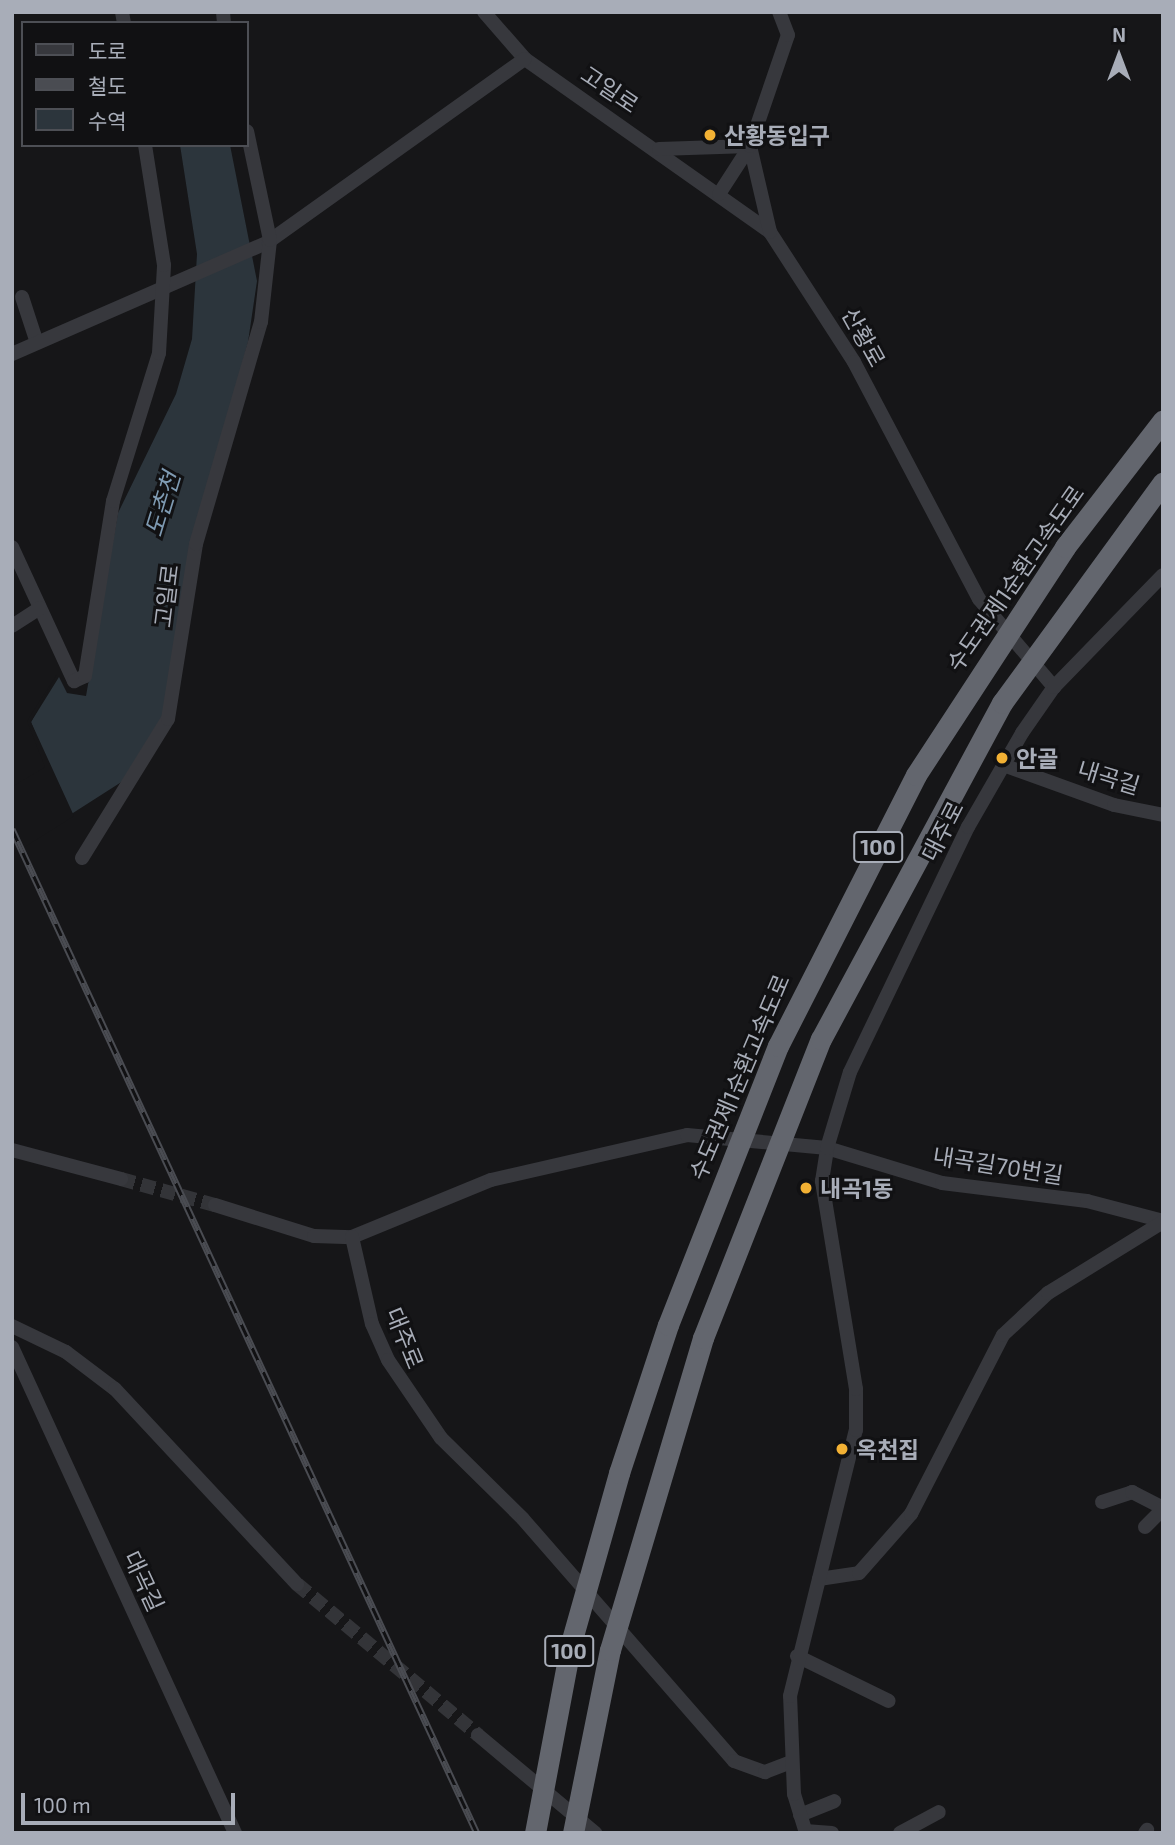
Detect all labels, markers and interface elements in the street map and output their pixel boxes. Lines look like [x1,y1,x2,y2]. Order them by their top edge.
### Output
legend [21,21,248,147]
north arrow [1084,21,1154,91]
text: N [1112,23,1126,46]
text: 도로 [88,38,127,63]
street label: 고일로 [576,60,644,118]
text: 철도 [88,73,127,98]
text: 수역 [88,108,127,133]
place label: 산황동입구 [724,121,830,149]
marker: 산황동입구 [702,127,718,143]
street label: 산황로 [837,303,891,371]
water label: 도촌천 [139,468,185,540]
street label: 수도권제1순환고속도로 [940,480,1090,676]
street label: 고일로 [148,563,184,629]
place label: 안골 [1016,744,1058,772]
marker: 안골 [994,750,1010,766]
street label: 내곡길 [1075,755,1143,799]
street label: 대주로 [915,796,969,866]
road number: 100 [852,830,904,864]
street label: 수도권제1순환고속도로 [683,970,795,1184]
street label: 내곡길70번길 [931,1141,1065,1189]
place label: 내곡1동 [820,1174,893,1202]
marker: 내곡1동 [798,1180,814,1196]
street label: 대주로 [380,1303,430,1373]
place label: 옥천집 [856,1435,919,1463]
marker: 옥천집 [834,1441,850,1457]
street label: 대곡길 [118,1546,170,1616]
road number: 100 [543,1634,595,1668]
scale bar [24,1778,238,1822]
text: 100 m [34,1792,91,1817]

